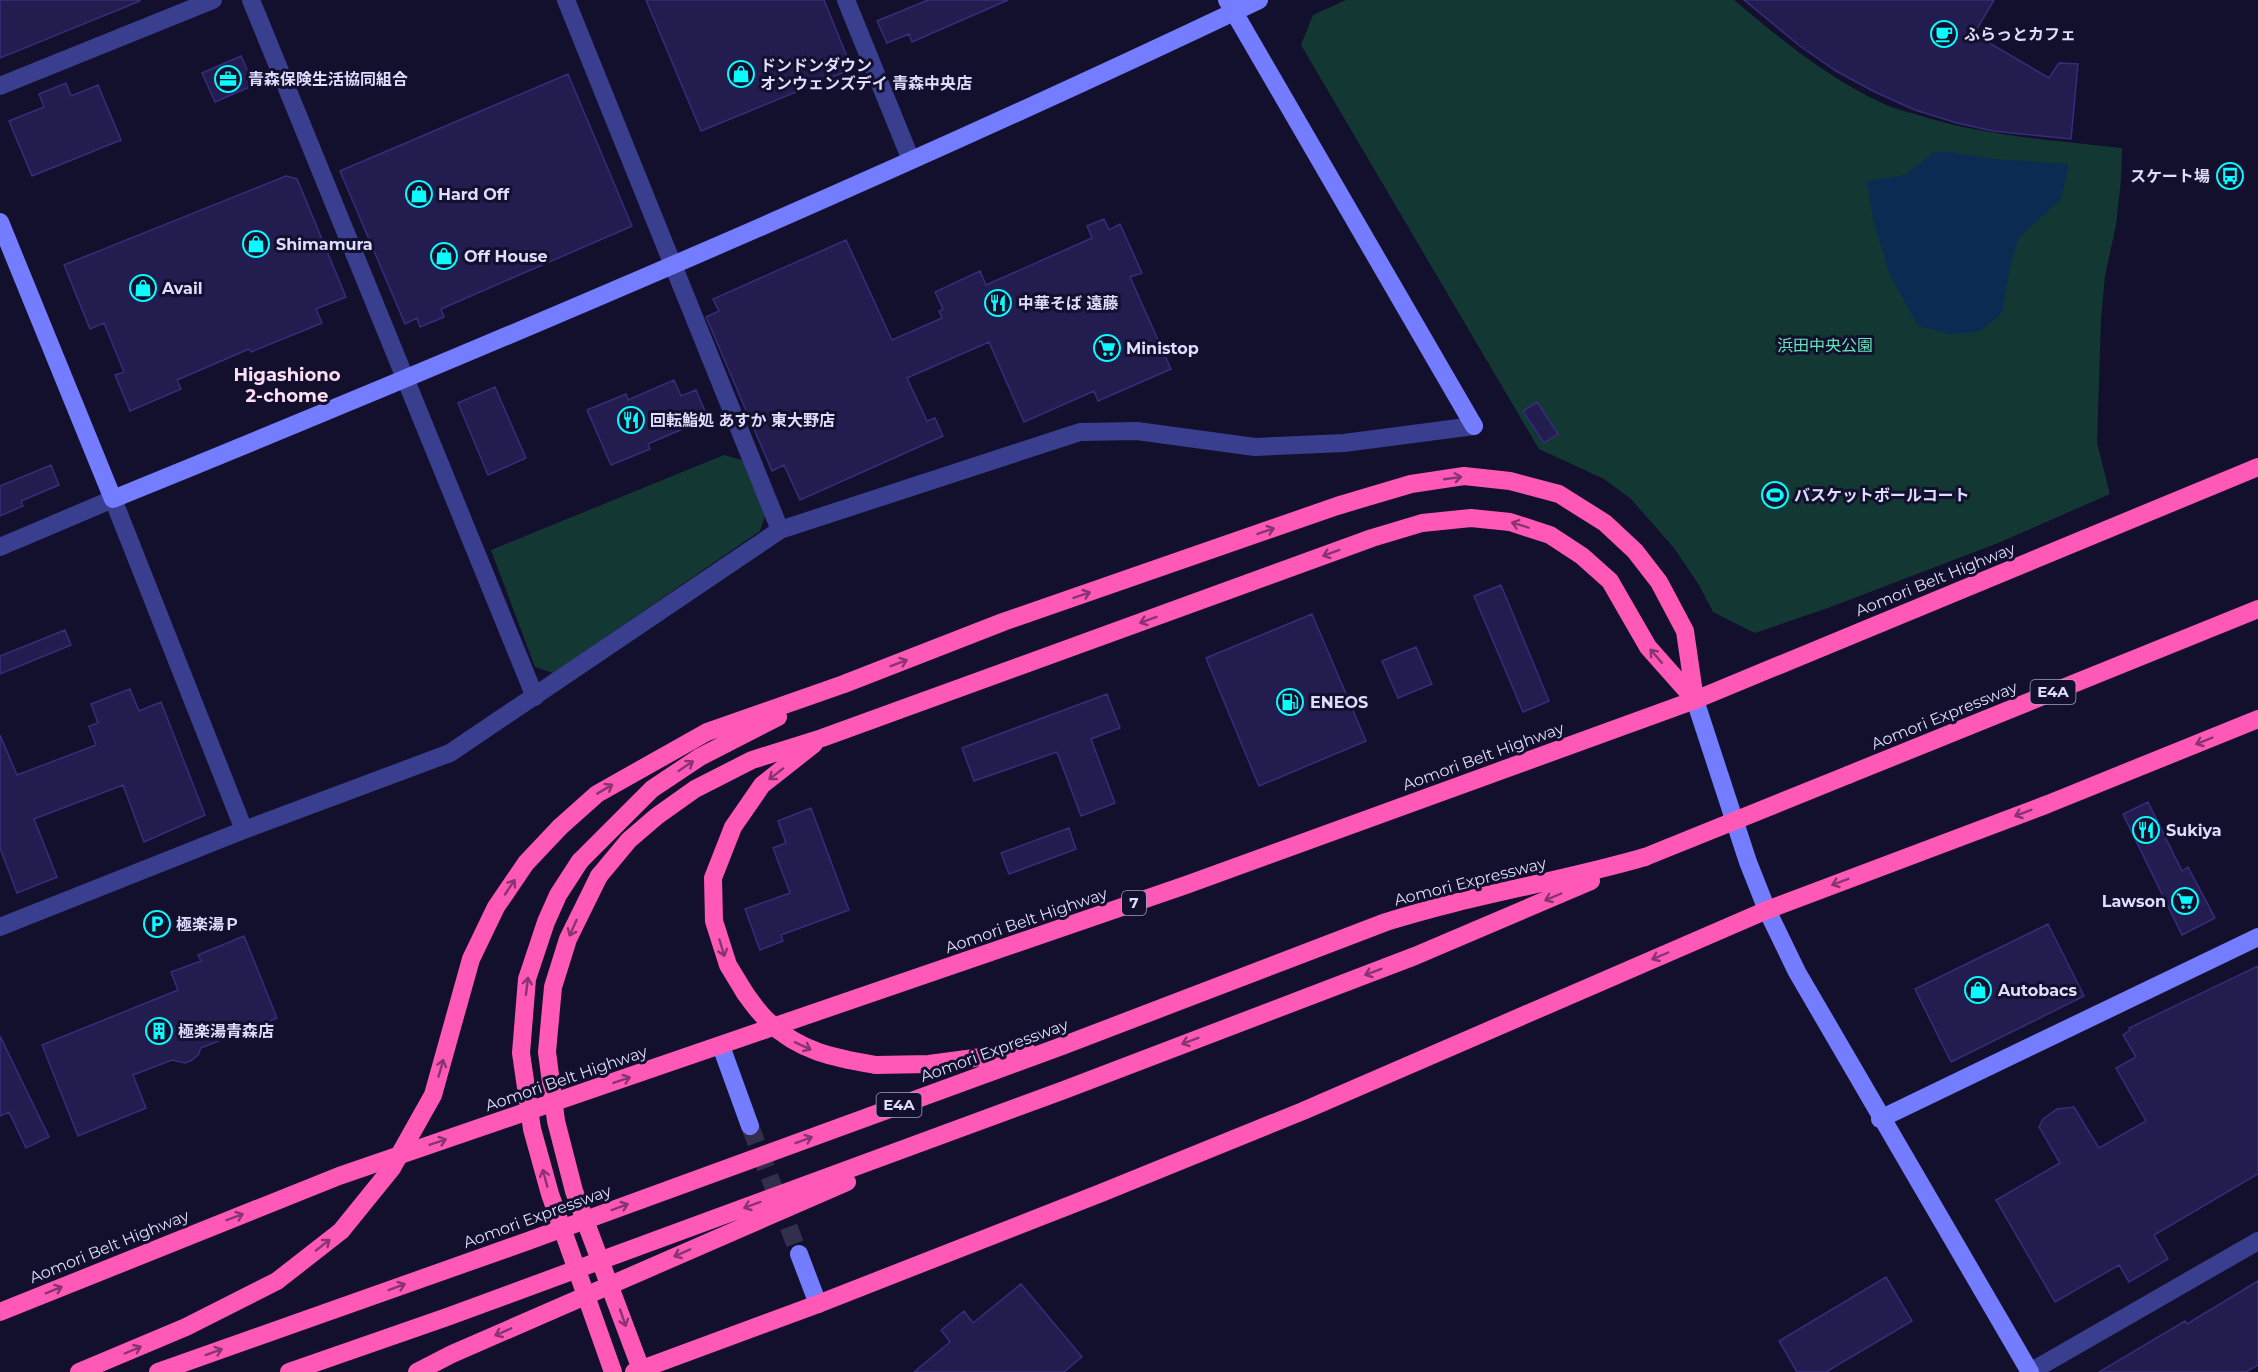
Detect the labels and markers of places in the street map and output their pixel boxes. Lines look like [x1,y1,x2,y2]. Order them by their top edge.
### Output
cafe icon: ふらっとカフェ [1929,19,1959,49]
place label: ふらっとカフェ [1964,25,2076,44]
place label: ドンドンダウン オンウェンズデイ 青森中央店 [760,56,972,93]
shop icon: ドンドンダウン オンウェンズデイ 青森中央店 [726,59,756,89]
office icon: 青森保険生活協同組合 [213,64,243,94]
place label: 青森保険生活協同組合 [248,70,408,89]
bus stop icon: スケート場 [2215,161,2245,191]
place label: スケート場 [2130,167,2210,186]
shop icon: Hard Off [404,179,434,209]
place label: Hard Off [438,185,510,204]
shop icon: Shimamura [241,229,271,259]
place label: Shimamura [276,235,373,254]
shop icon: Off House [429,241,459,271]
place label: Off House [464,247,548,266]
shop icon: Avail [128,273,158,303]
place label: Avail [161,279,203,298]
restaurant icon: 中華そば 遠藤 [983,288,1013,318]
place label: 中華そば 遠藤 [1018,294,1119,313]
supermarket icon: Ministop [1092,333,1122,363]
place label: Ministop [1126,339,1199,358]
restaurant icon: 回転鮨処 あすか 東大野店 [616,405,646,435]
place label: 回転鮨処 あすか 東大野店 [650,411,835,430]
sports icon: バスケットボールコート [1760,480,1790,510]
place label: バスケットボールコート [1794,486,1970,505]
fuel station icon: ENEOS [1275,687,1305,717]
place label: ENEOS [1310,693,1368,712]
restaurant icon: Sukiya [2131,815,2161,845]
place label: Sukiya [2166,821,2222,840]
supermarket icon: Lawson [2170,886,2200,916]
place label: Lawson [2102,892,2166,911]
parking icon: 極楽湯Ｐ [142,909,172,939]
place label: 極楽湯Ｐ [176,915,240,934]
shop icon: Autobacs [1963,975,1993,1005]
place label: Autobacs [1997,981,2078,1000]
building icon: 極楽湯青森店 [144,1016,174,1046]
place label: 極楽湯青森店 [178,1022,274,1041]

